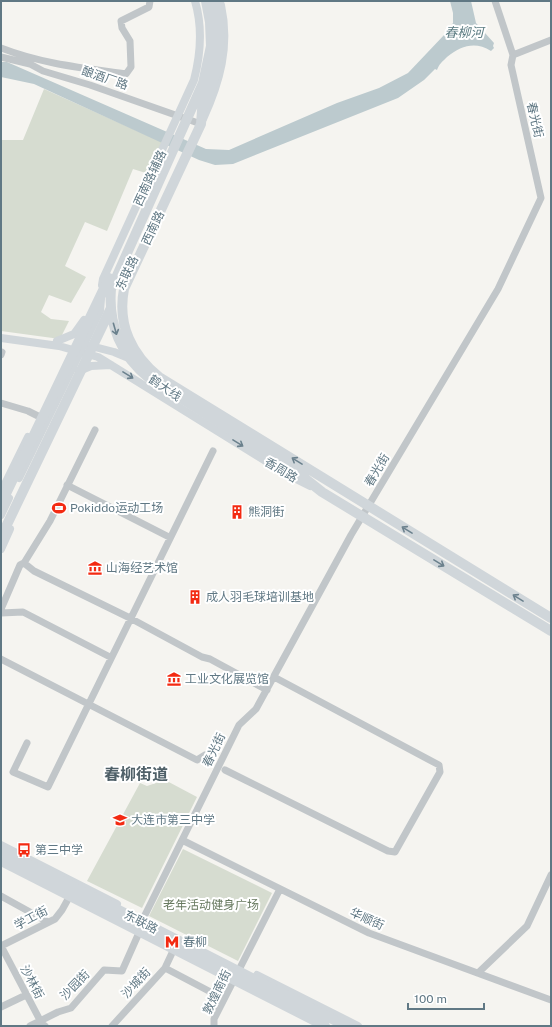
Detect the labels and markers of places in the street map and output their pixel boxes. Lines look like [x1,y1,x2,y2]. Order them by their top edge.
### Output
sports icon: Pokiddo运动工场 [51,500,67,516]
place label: Pokiddo运动工场 [70,501,163,515]
building icon: 熊洞街 [229,504,245,520]
place label: 熊洞街 [248,505,284,519]
museum icon: 山海经艺术馆 [87,560,103,576]
place label: 山海经艺术馆 [106,561,178,575]
building icon: 成人羽毛球培训基地 [187,589,203,605]
place label: 成人羽毛球培训基地 [206,590,314,604]
museum icon: 工业文化展览馆 [166,671,182,687]
place label: 工业文化展览馆 [185,672,269,686]
school or university icon: 大连市第三中学 [112,812,128,828]
place label: 大连市第三中学 [131,813,215,827]
bus stop icon: 第三中学 [16,842,32,858]
place label: 第三中学 [35,843,83,857]
metro station icon: 春柳 [164,934,180,950]
place label: 春柳 [183,935,207,949]

